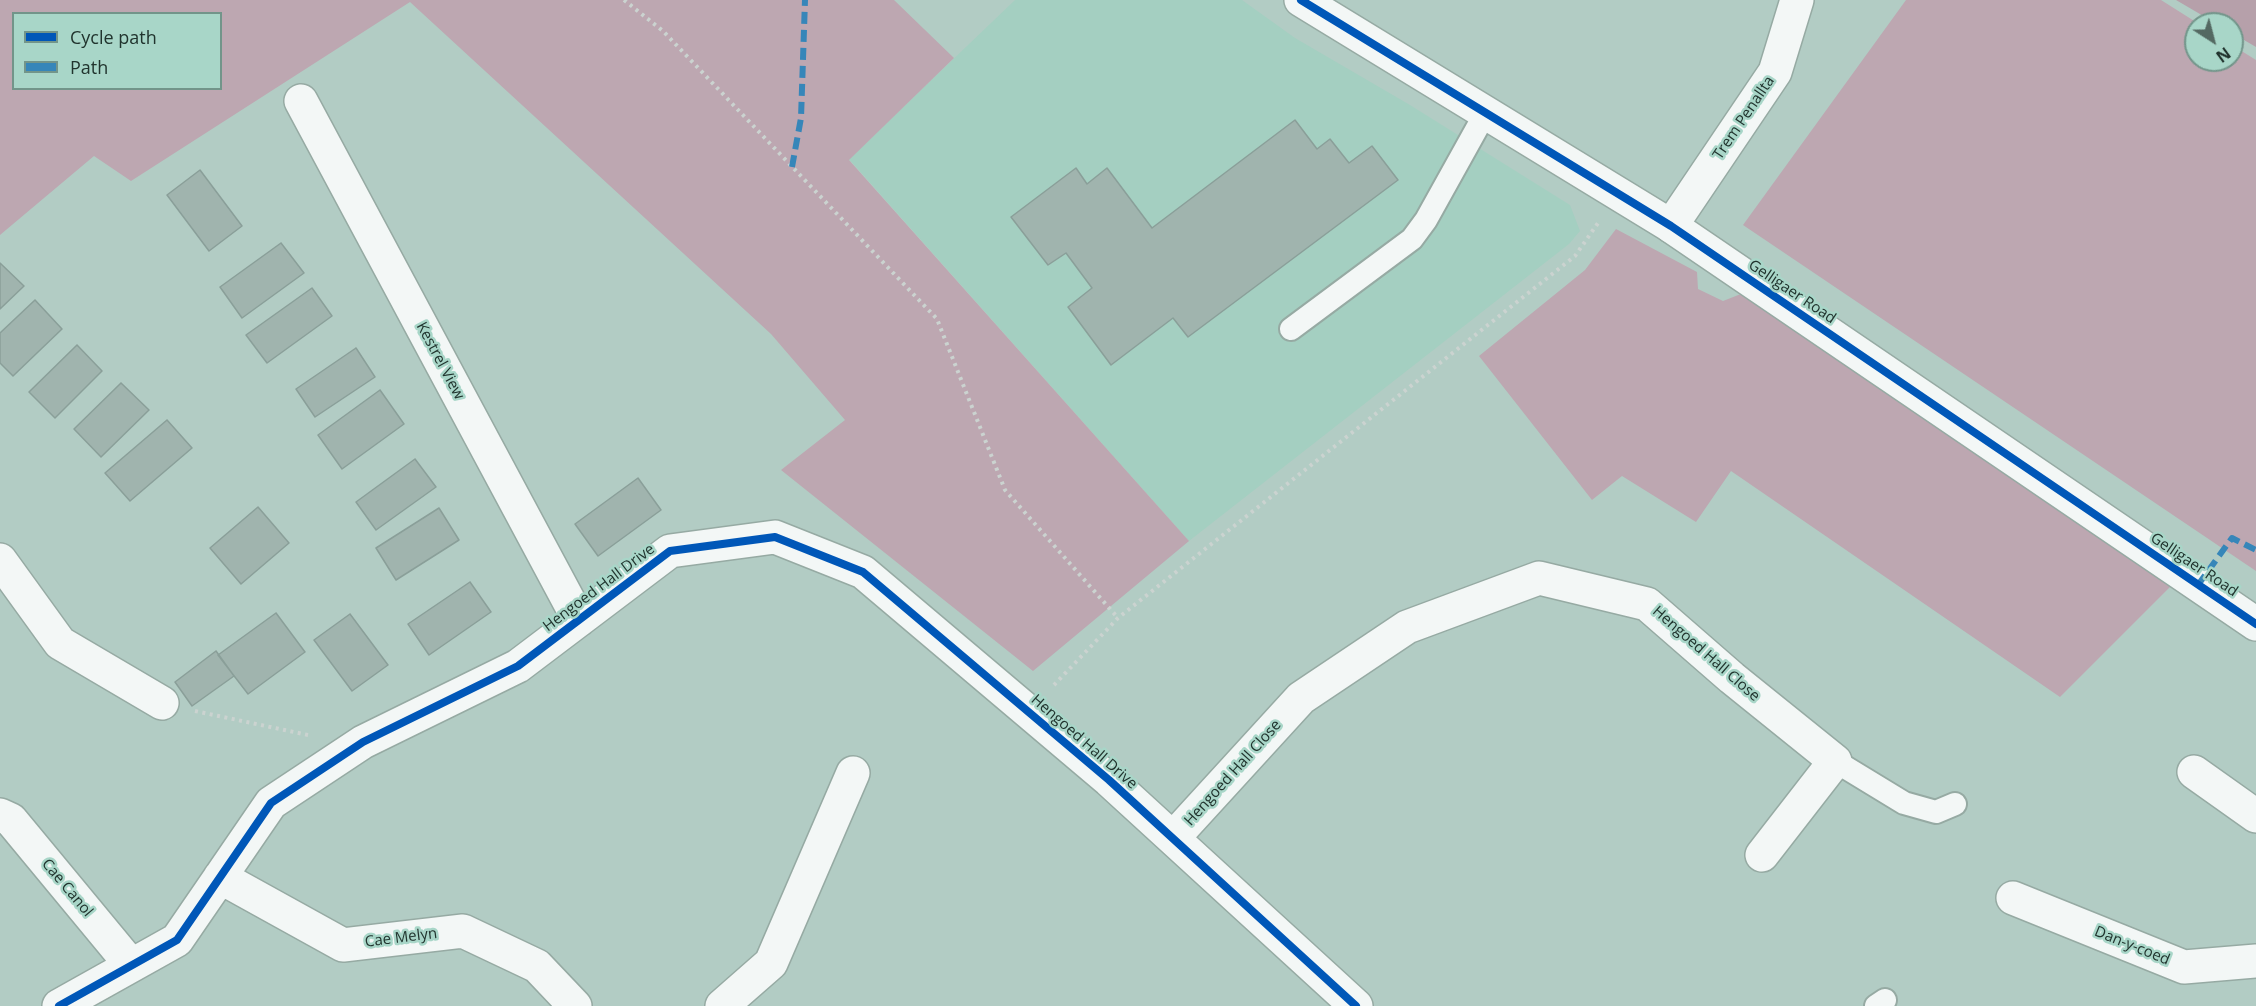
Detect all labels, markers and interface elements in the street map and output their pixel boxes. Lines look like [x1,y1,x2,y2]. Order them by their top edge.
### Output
legend [12,12,222,90]
north arrow [2184,12,2244,72]
text: Cycle path [70,25,157,49]
text: N [2212,42,2235,68]
text: Path [70,55,108,79]
street label: Trem Penallta [1709,73,1779,163]
street label: Gelligaer Road [1745,256,1839,328]
street label: Kestrel View [412,319,468,403]
street label: Gelligaer Road [2147,529,2241,601]
street label: Hengoed Hall Drive [540,540,658,636]
street label: Hengoed Hall Close [1649,603,1763,705]
street label: Hengoed Hall Drive [1027,691,1141,793]
street label: Hengoed Hall Close [1181,716,1285,830]
street label: Cae Canol [38,855,96,921]
street label: Dan-y-coed [2092,923,2172,969]
street label: Cae Melyn [364,925,438,951]

